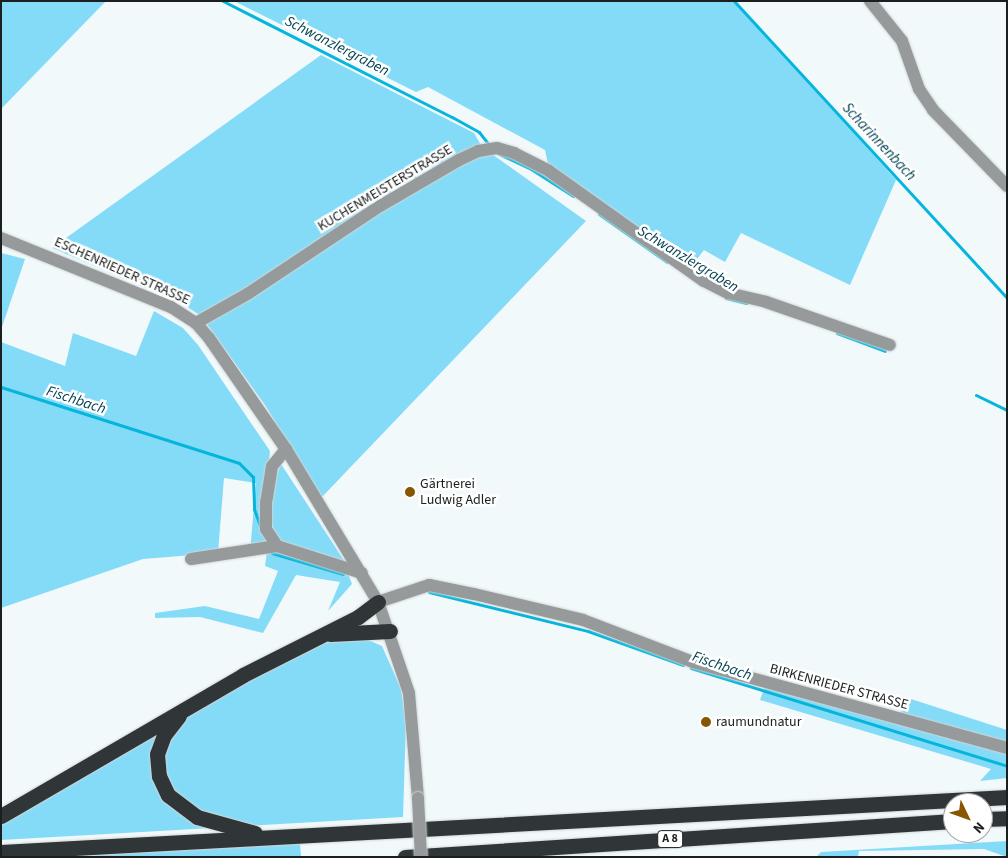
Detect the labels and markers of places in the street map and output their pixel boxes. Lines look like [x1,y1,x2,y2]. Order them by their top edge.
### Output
place label: Gärtnerei Ludwig Adler [420,476,496,508]
marker: Gärtnerei Ludwig Adler [404,486,416,498]
place label: raumundnatur [716,714,802,730]
marker: raumundnatur [700,716,712,728]

